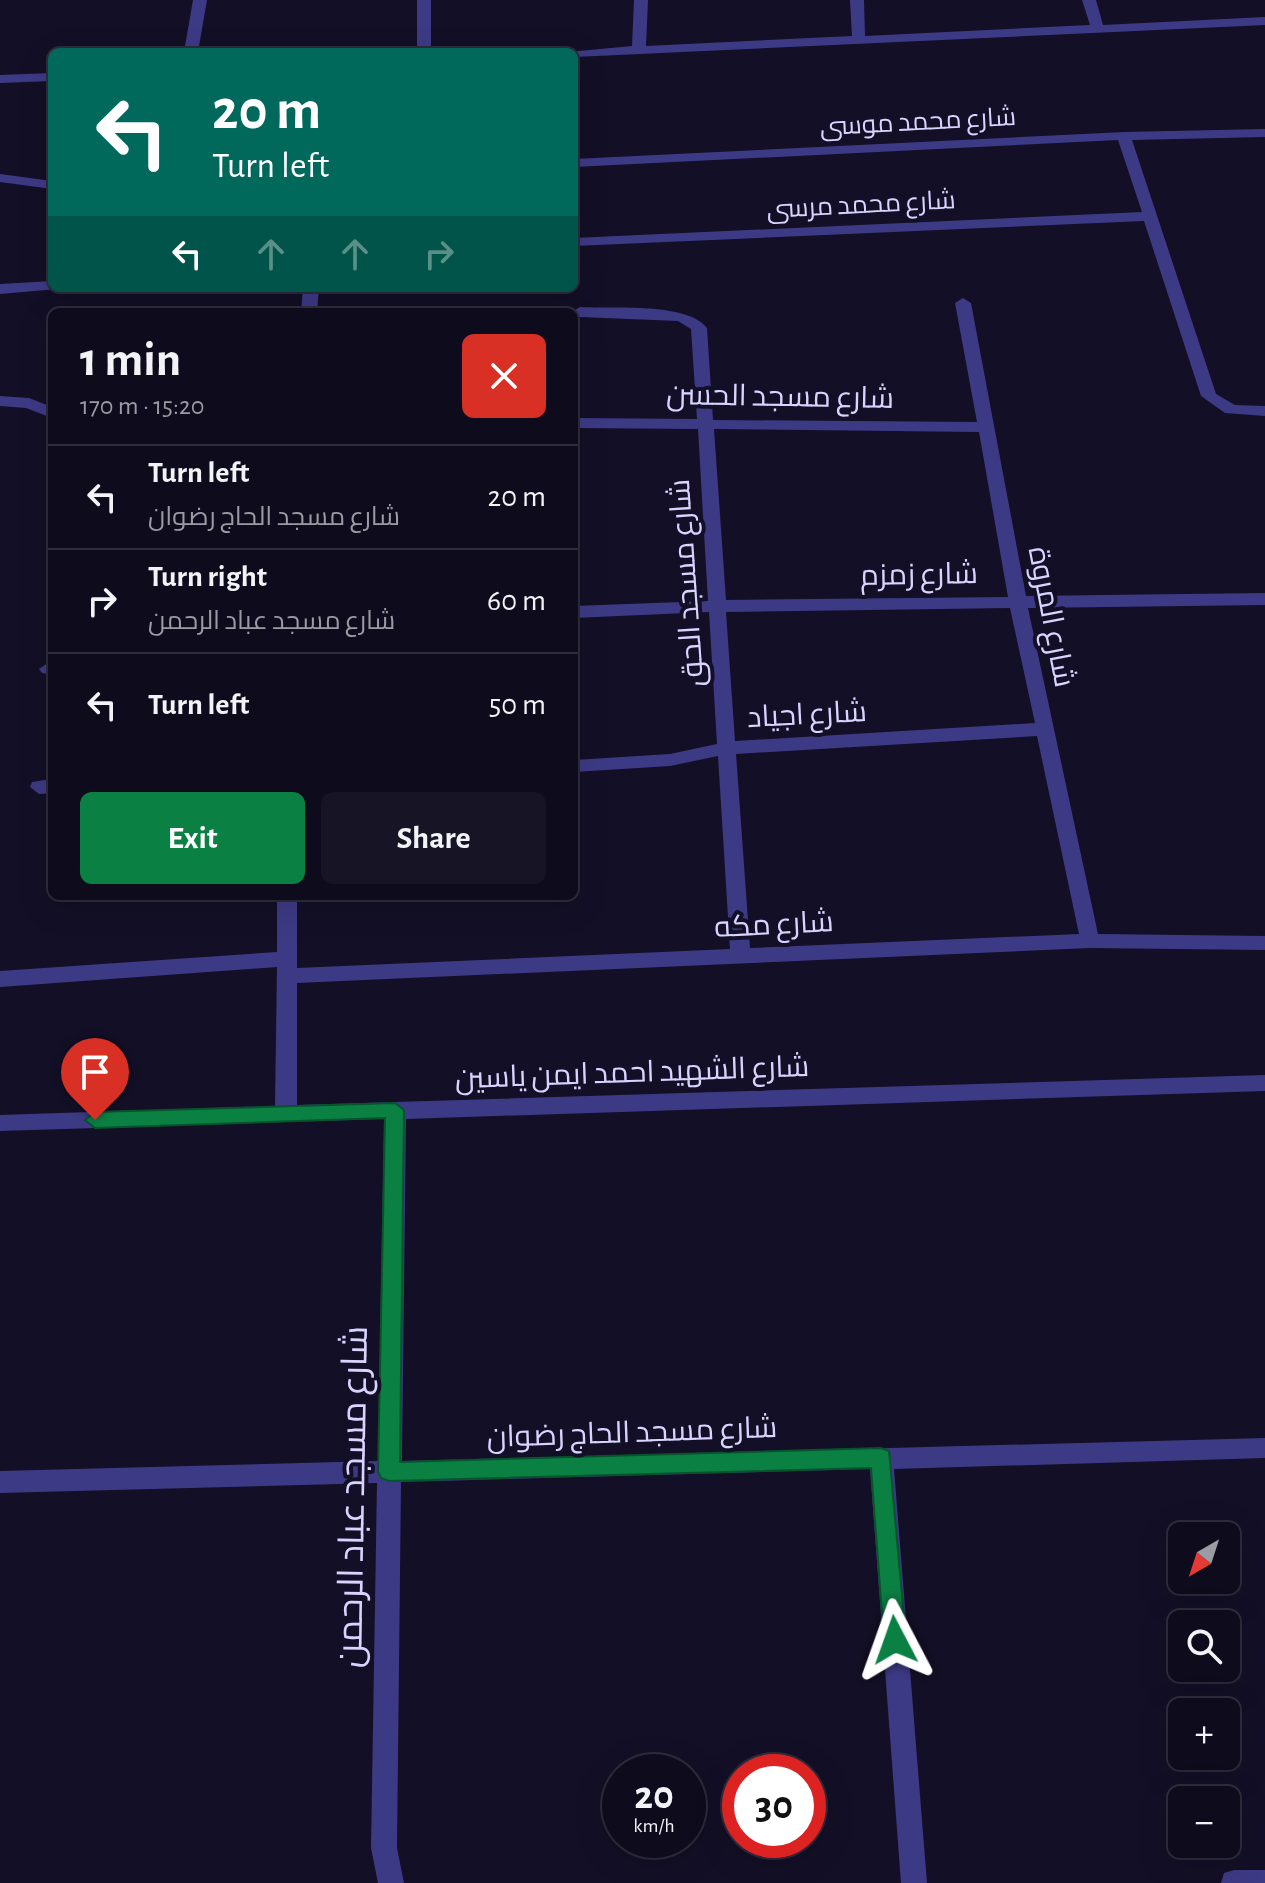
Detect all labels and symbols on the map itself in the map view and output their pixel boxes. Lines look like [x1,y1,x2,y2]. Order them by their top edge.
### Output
street label: شارع محمد موسى [819,104,1017,143]
street label: شارع محمد مرسى [766,187,956,226]
street label: شارع مسجد الحسن [666,380,894,418]
street label: شارع مسجد الحق [665,478,713,688]
street label: شارع المروة [1019,544,1079,691]
street label: شارع زمزم [860,559,978,595]
street label: شارع اجياد [746,697,868,737]
street label: شارع مكه [714,907,835,947]
pin [61,1038,129,1120]
street label: شارع الشهيد احمد ايمن ياسين [454,1052,810,1098]
street label: شارع مسجد عباد الرحمن [331,1326,379,1669]
street label: شارع مسجد الحاج رضوان [486,1413,778,1457]
north arrow [1168,1522,1240,1594]
position arrow [853,1598,937,1682]
speed limit sign: 30 [722,1754,826,1858]

